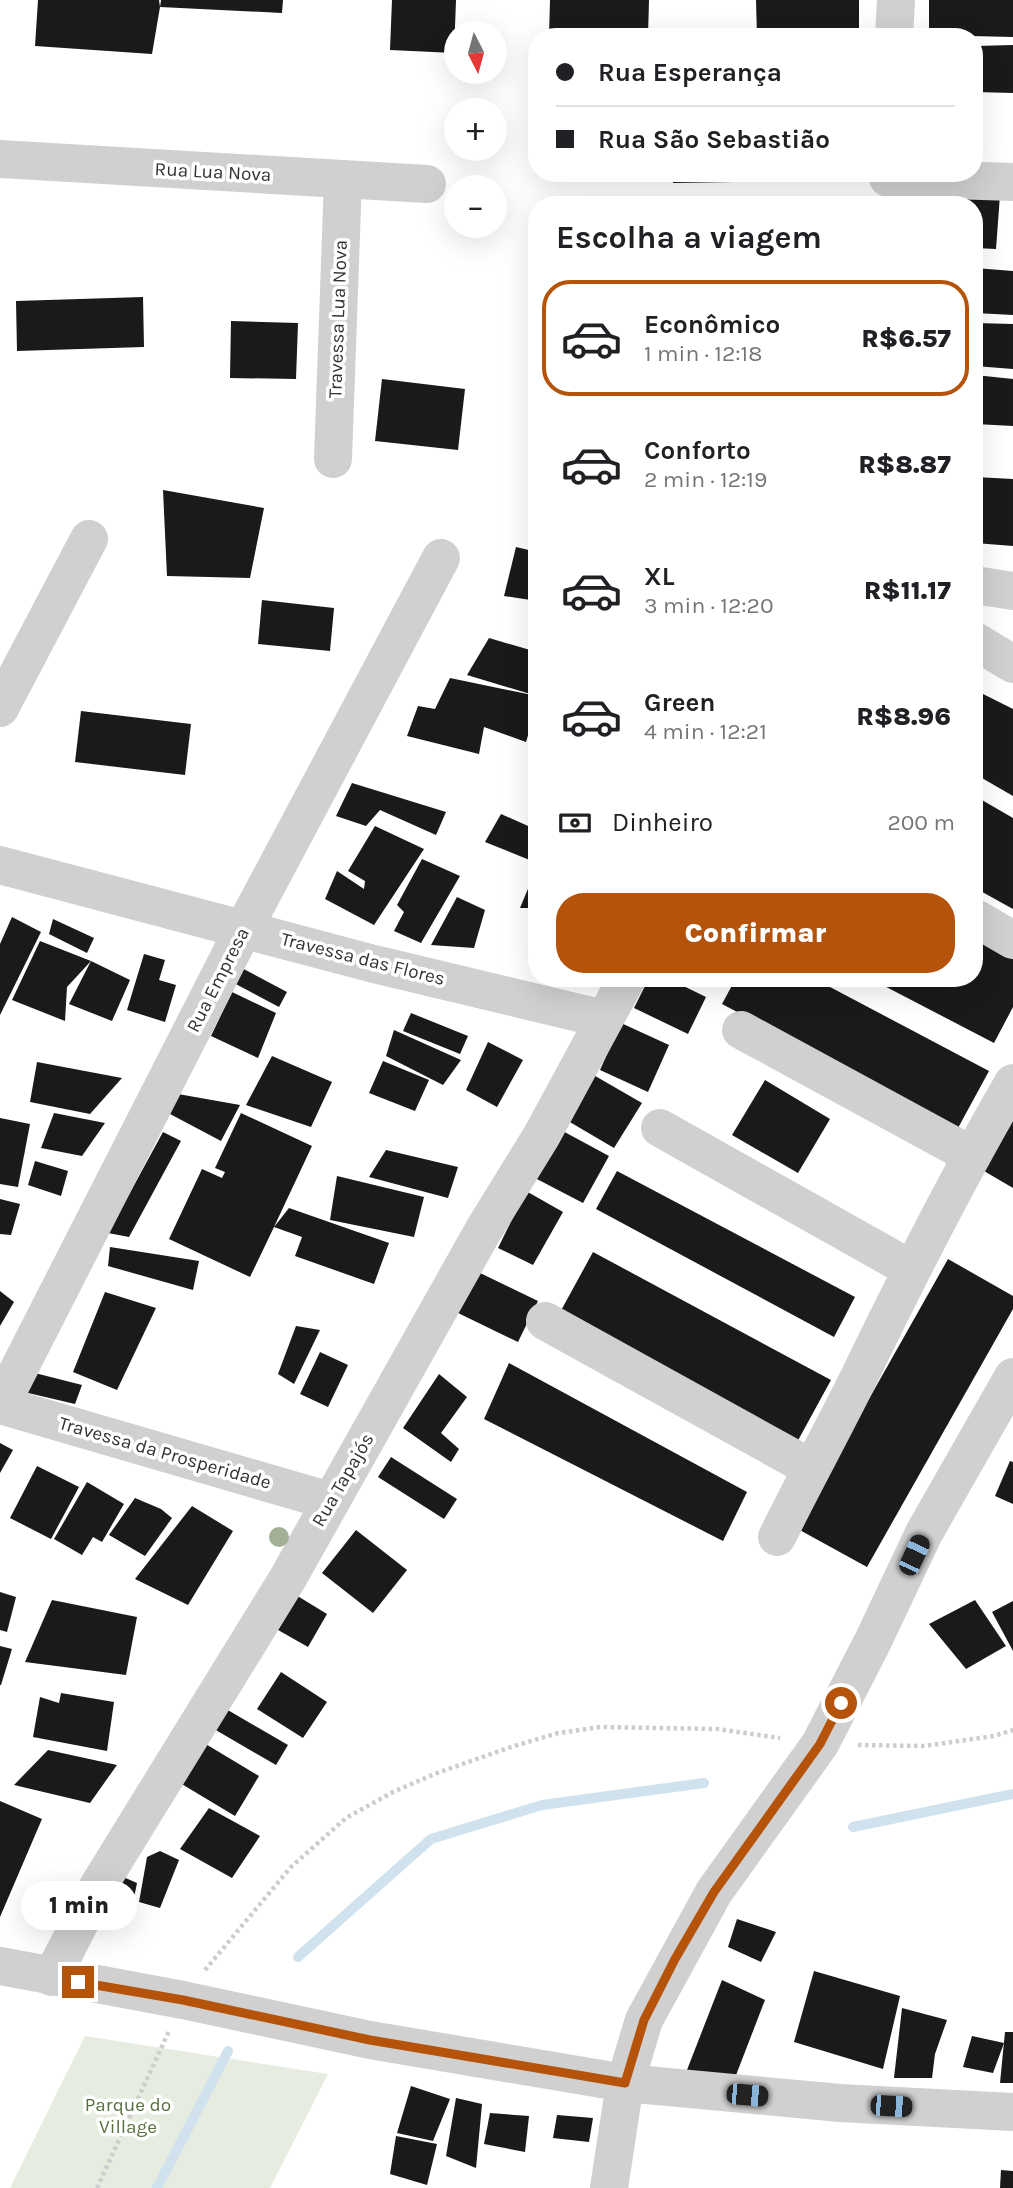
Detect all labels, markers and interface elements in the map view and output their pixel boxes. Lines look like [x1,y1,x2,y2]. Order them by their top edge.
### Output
north arrow [444,21,508,84]
map controls [444,21,507,238]
text: Rua Esperança [598,57,782,88]
button: + [444,98,507,161]
text: Rua São Sebastião [598,124,830,155]
street label: Rua Lua Nova [154,158,272,186]
button: − [444,175,507,238]
text: Escolha a viagem [556,219,822,256]
street label: Travessa Lua Nova [324,239,352,399]
icon: car [560,307,623,370]
text: Econômico [644,309,780,340]
text: R$6.57 [861,323,951,354]
text: 1 min · 12:18 [644,340,762,367]
icon: car [560,433,623,496]
text: Conforto [644,435,751,466]
text: R$8.87 [858,449,951,480]
text: 2 min · 12:19 [644,466,767,493]
icon: car [560,559,623,622]
text: XL [644,561,675,592]
text: R$11.17 [864,575,951,606]
text: 3 min · 12:20 [644,592,774,619]
icon: car [560,685,623,748]
text: Green [644,687,716,718]
text: R$8.96 [856,701,951,732]
text: 4 min · 12:21 [644,718,767,745]
icon: cash [556,804,594,842]
text: Dinheiro [612,807,713,838]
text: 200 m [887,809,955,836]
button: Confirmar [556,893,955,973]
street label: Rua Empresa [182,924,254,1036]
street label: Travessa das Flores [279,928,447,990]
street label: Travessa da Prosperidade [56,1412,274,1494]
street label: Rua Tapajós [307,1429,379,1531]
car [896,1532,933,1578]
route start [825,1687,857,1719]
callout: 1 min [20,1881,136,1930]
text: 1 min [49,1892,109,1919]
route end [62,1966,94,1998]
car [726,2083,769,2107]
park label: Parque do Village [85,2094,171,2138]
car [870,2094,913,2118]

